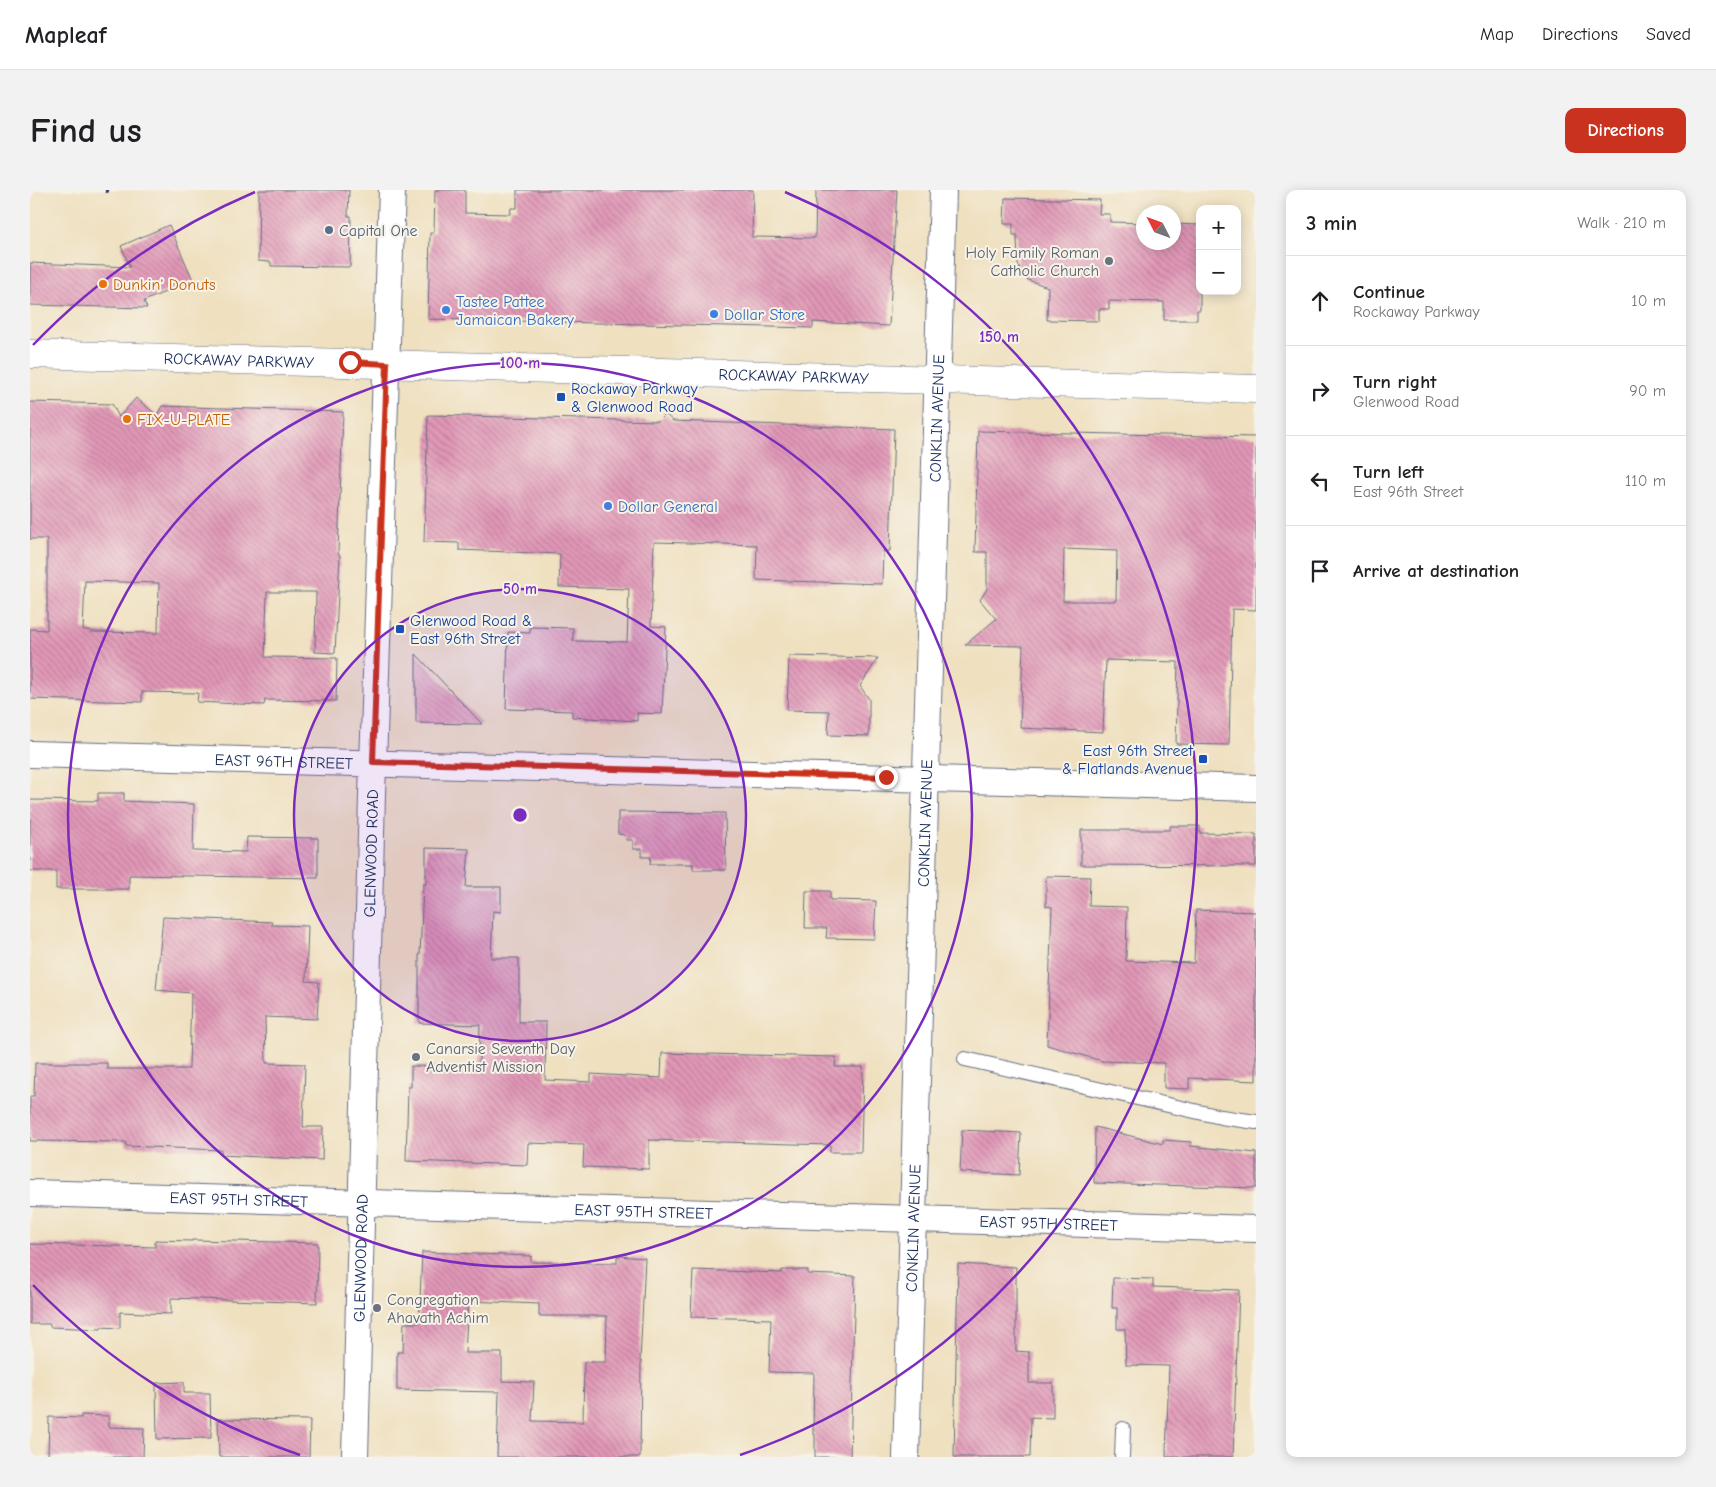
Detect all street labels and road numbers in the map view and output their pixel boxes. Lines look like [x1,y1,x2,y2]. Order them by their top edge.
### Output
street label: ROCKAWAY PARKWAY [163,350,315,372]
street label: CONKLIN AVENUE [926,354,948,483]
street label: ROCKAWAY PARKWAY [718,366,870,388]
street label: EAST 96TH STREET [214,751,354,773]
street label: CONKLIN AVENUE [915,759,936,887]
street label: GLENWOOD ROAD [361,789,382,918]
street label: CONKLIN AVENUE [903,1164,925,1292]
street label: EAST 95TH STREET [169,1189,309,1211]
street label: GLENWOOD ROAD [350,1194,372,1322]
street label: EAST 95TH STREET [574,1201,714,1223]
street label: EAST 95TH STREET [979,1213,1119,1235]

